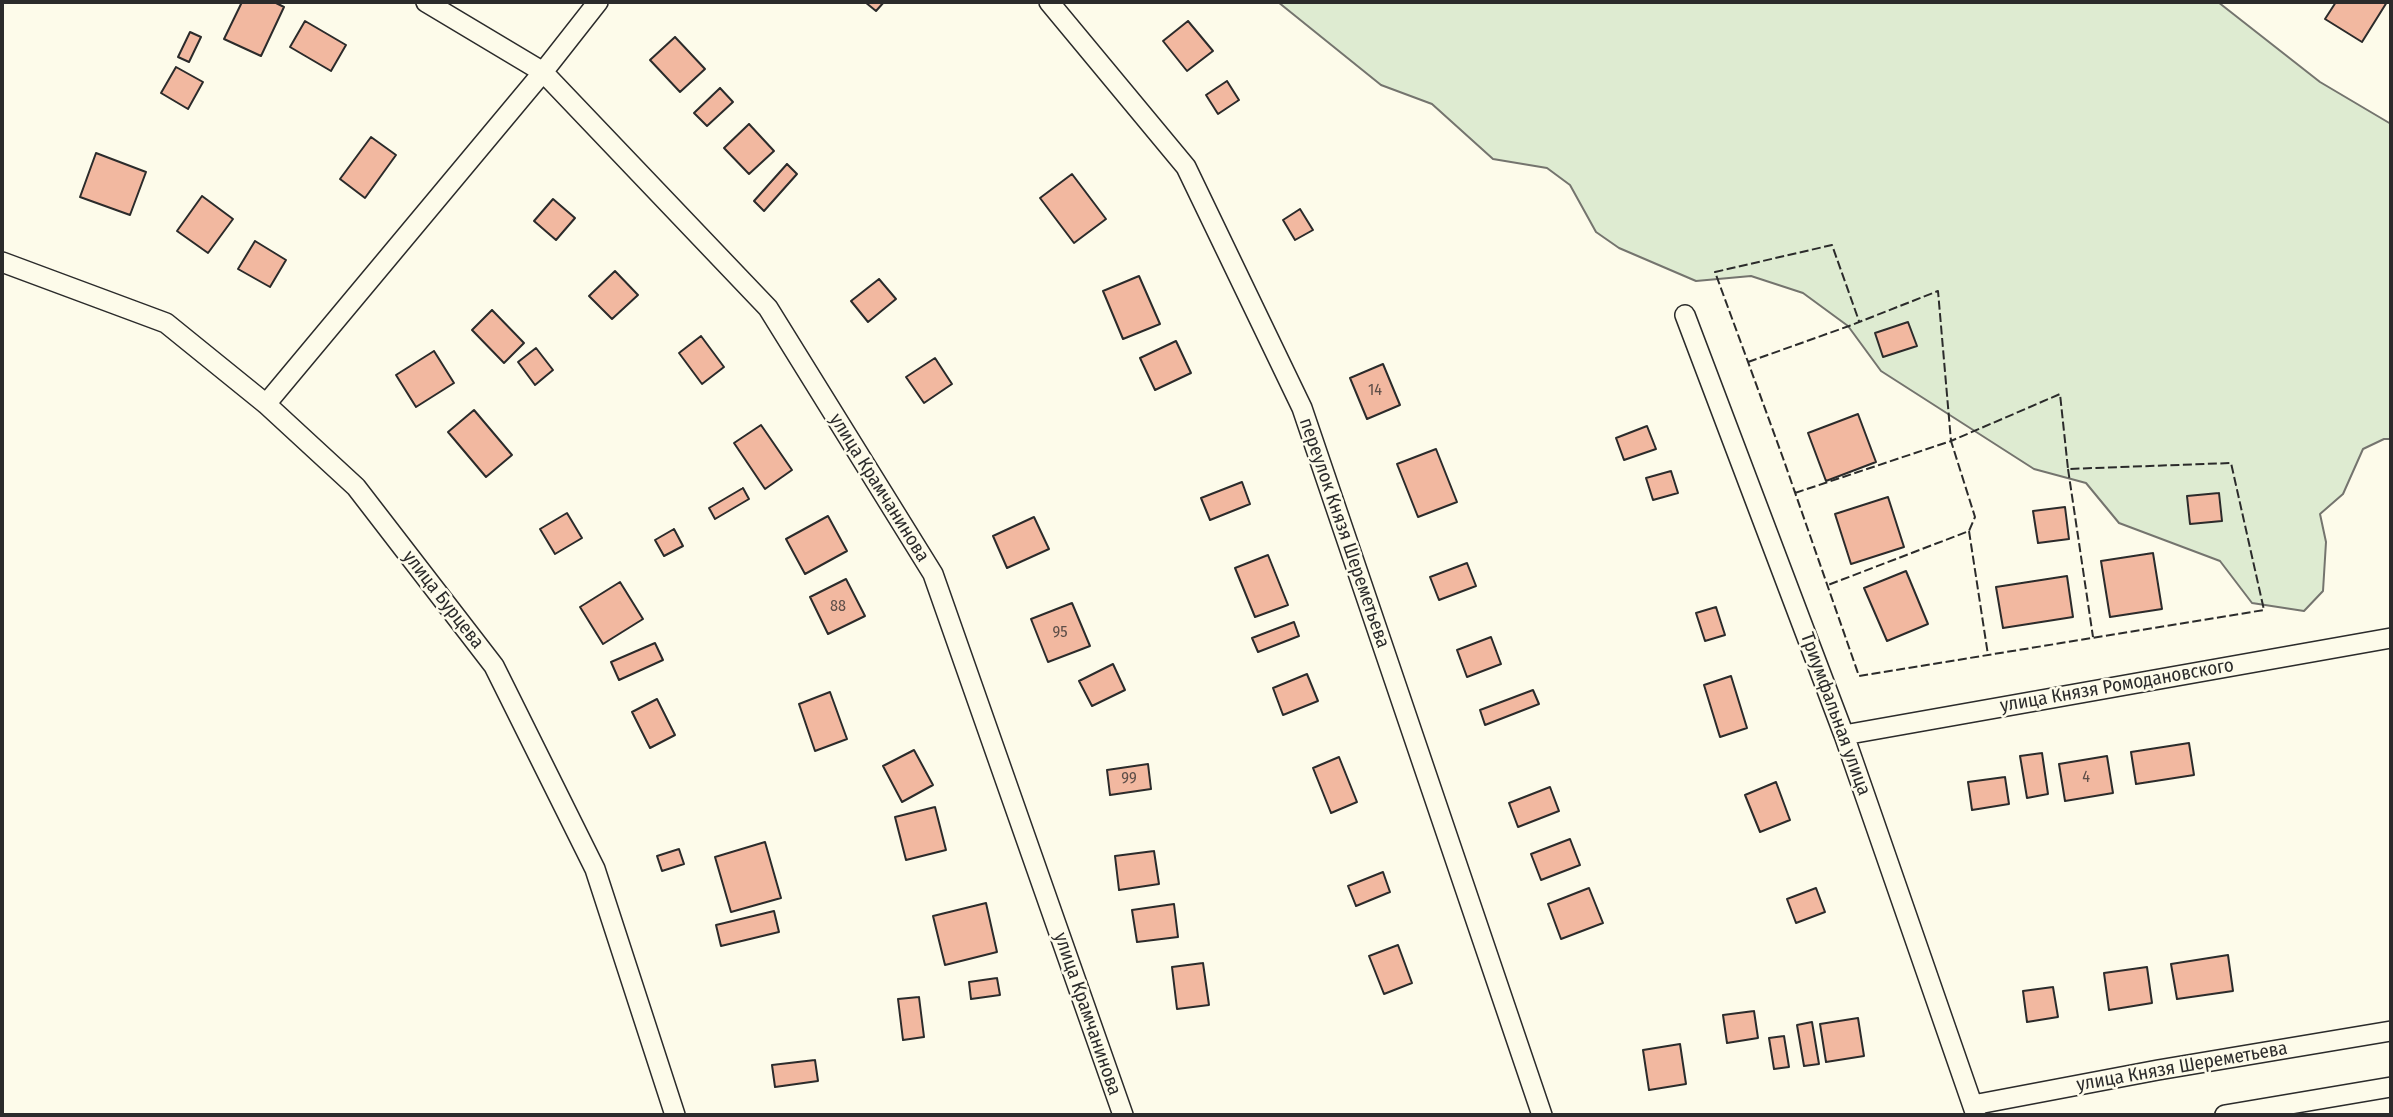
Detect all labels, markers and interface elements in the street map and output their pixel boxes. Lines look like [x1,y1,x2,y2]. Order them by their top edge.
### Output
house number: 14 [1368,381,1382,401]
street label: улица Крамчанинова [824,410,934,566]
street label: переулок Князя Шереметьева [1294,415,1394,651]
street label: улица Бурцева [398,546,488,654]
house number: 88 [830,597,846,617]
house number: 95 [1052,623,1068,643]
street label: Триумфальная улица [1795,629,1875,799]
street label: улица Князя Ромодановского [1998,654,2236,718]
house number: 4 [2082,768,2090,788]
house number: 99 [1121,769,1137,789]
street label: улица Крамчанинова [1048,930,1126,1098]
street label: улица Князя Шереметьева [2075,1037,2289,1097]

